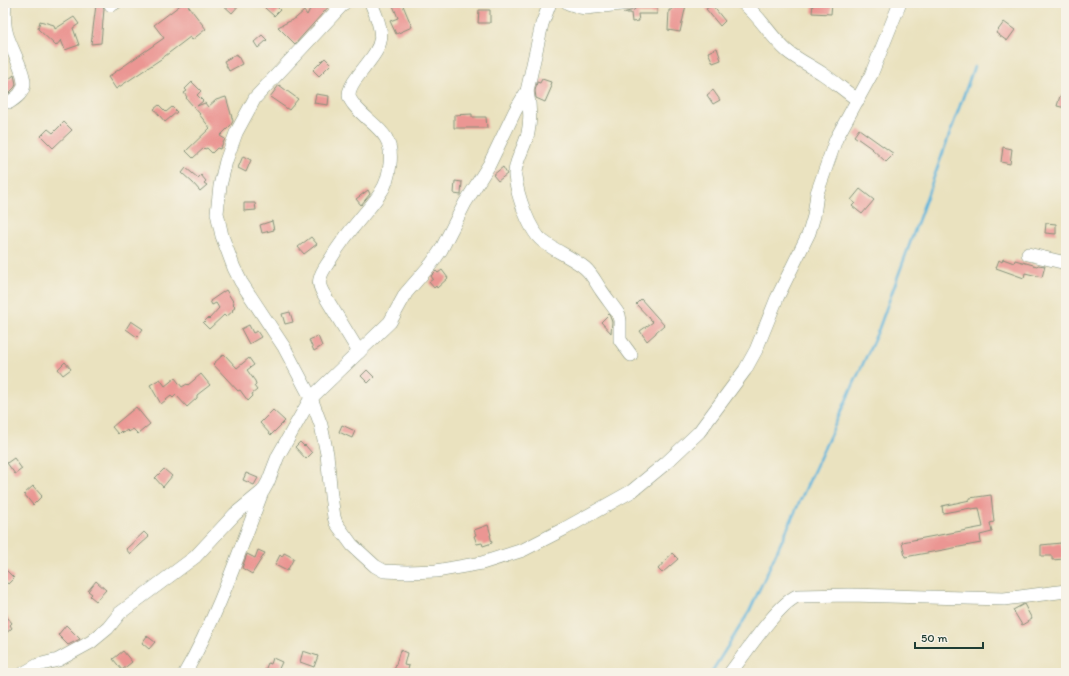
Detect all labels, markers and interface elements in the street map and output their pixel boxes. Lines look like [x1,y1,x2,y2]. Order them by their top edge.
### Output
scale bar [915,624,983,650]
text: 50 m [921,631,947,645]

